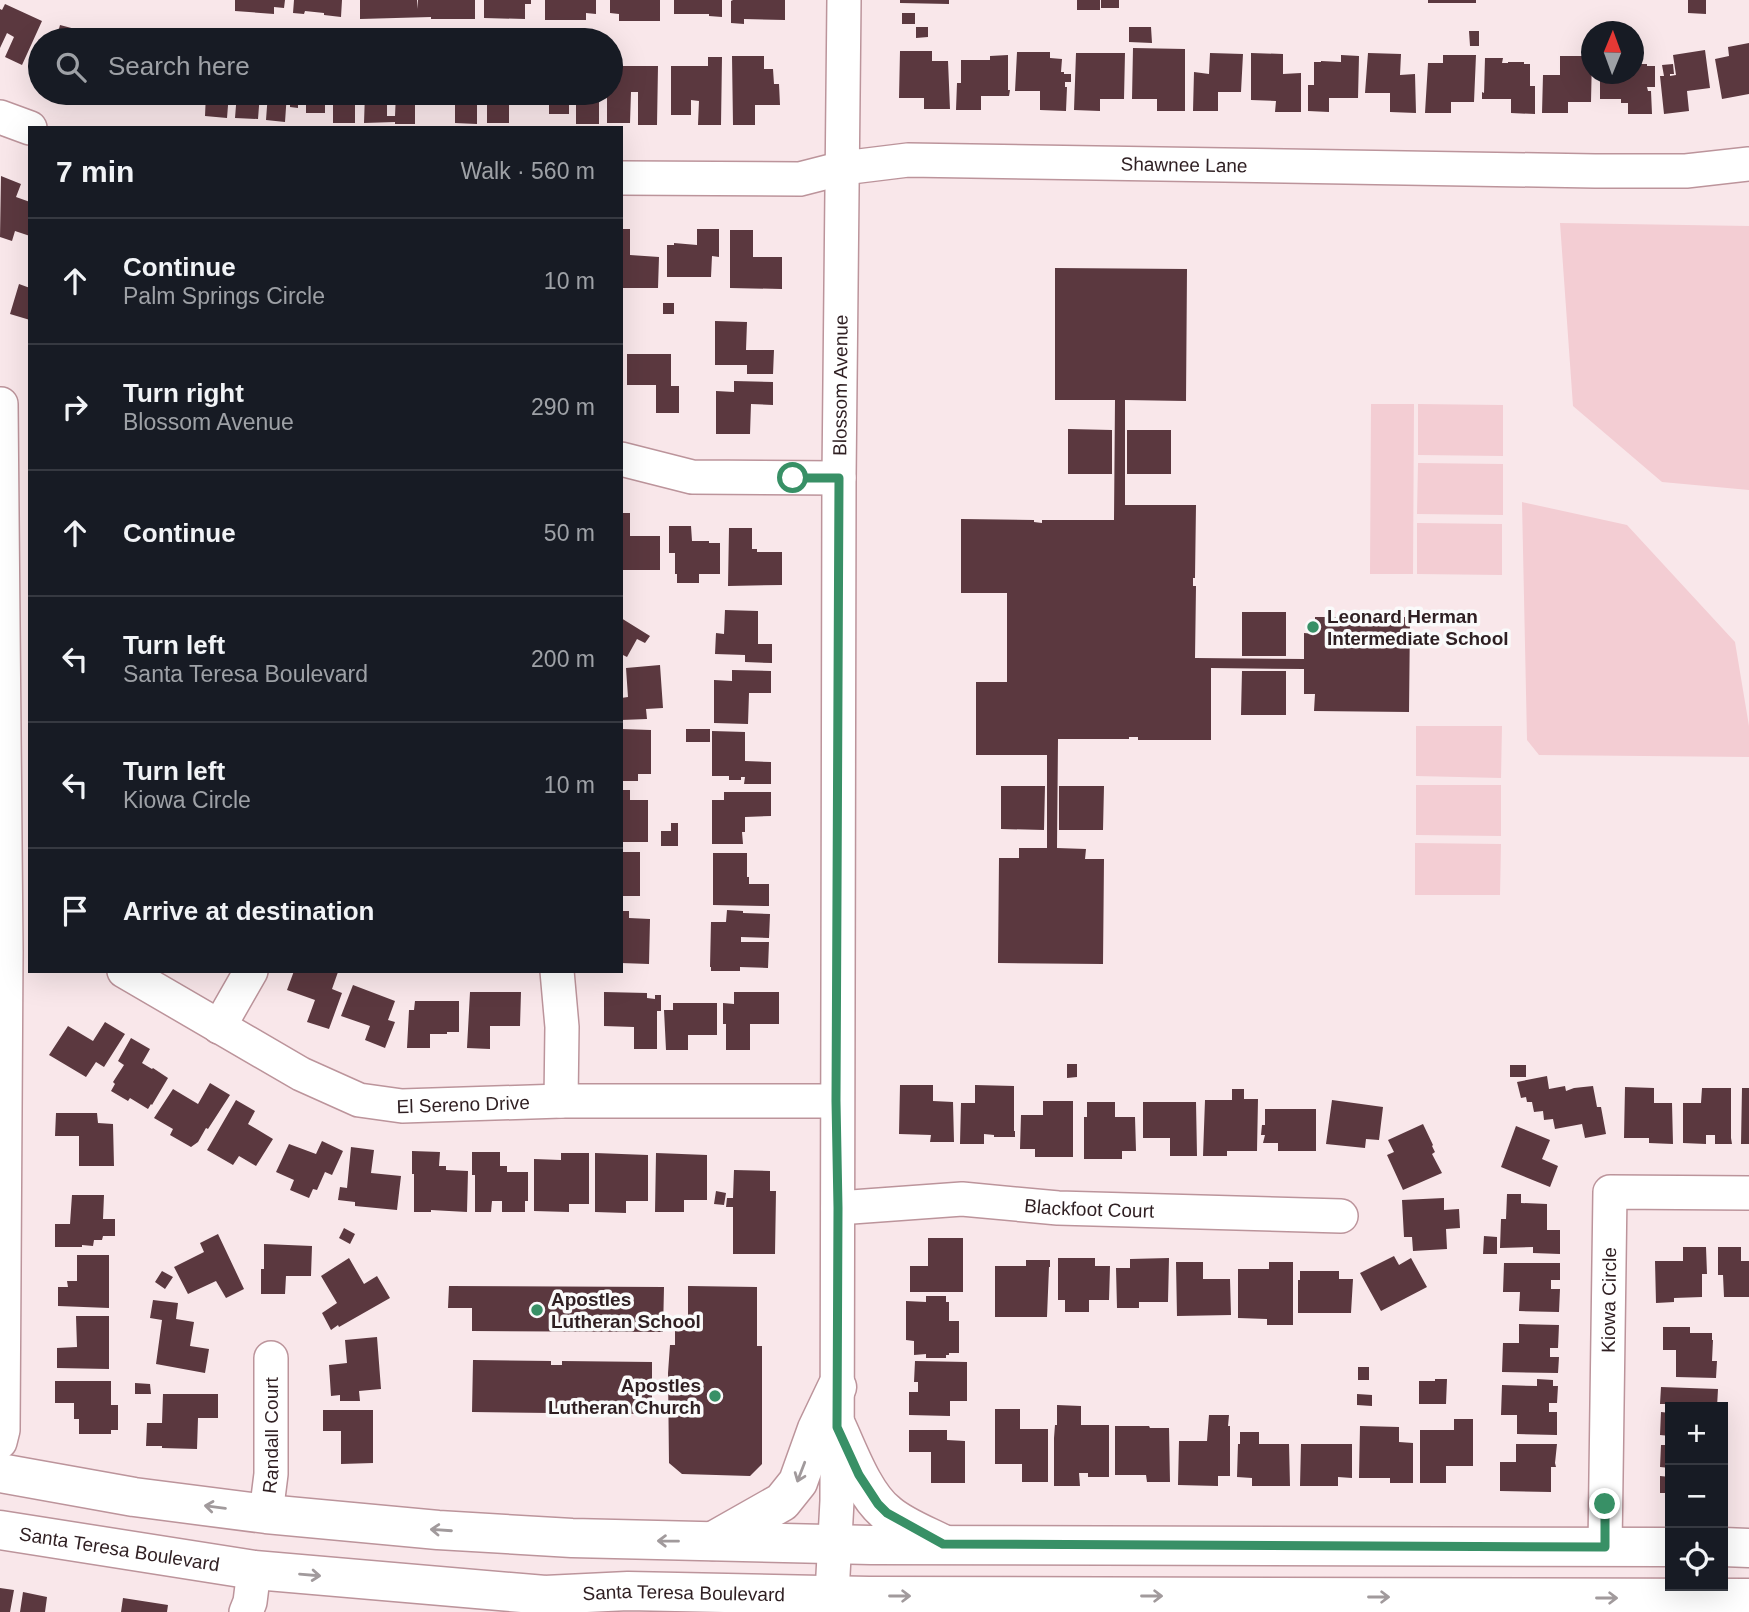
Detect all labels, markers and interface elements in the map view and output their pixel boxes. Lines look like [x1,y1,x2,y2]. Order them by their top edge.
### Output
north arrow [1581,21,1644,84]
search box [28,28,623,105]
icon: search [52,48,90,86]
text: Search here [108,51,250,81]
street label: Shawnee Lane [1120,153,1248,176]
text: 7 min [56,155,134,188]
text: Walk · 560 m [460,158,595,184]
text: Continue [123,252,236,282]
icon: ahead [56,262,94,300]
text: 10 m [544,268,595,294]
text: Palm Springs Circle [123,283,325,309]
street label: Blossom Avenue [829,314,852,456]
text: Turn right [123,378,244,408]
icon: right [56,388,94,426]
text: 290 m [531,394,595,420]
text: Blossom Avenue [123,409,294,435]
route start [777,462,808,493]
icon: ahead [56,514,94,552]
text: Continue [123,518,236,548]
text: 50 m [544,520,595,546]
place label: Leonard Herman Intermediate School [1327,606,1509,649]
marker: Leonard Herman Intermediate School [1305,619,1321,635]
text: Turn left [123,630,225,660]
icon: left [56,640,94,678]
text: 200 m [531,646,595,672]
text: Santa Teresa Boulevard [123,661,368,687]
text: Turn left [123,756,225,786]
icon: left [56,766,94,804]
text: 10 m [544,772,595,798]
text: Kiowa Circle [123,787,251,813]
icon: arrive [56,892,94,930]
text: Arrive at destination [123,896,374,926]
street label: El Sereno Drive [396,1092,530,1117]
street label: Blackfoot Court [1023,1195,1155,1222]
street label: Kiowa Circle [1598,1247,1620,1353]
place label: Apostles Lutheran School [551,1289,701,1332]
marker: Apostles Lutheran School [529,1302,545,1318]
place label: Apostles Lutheran Church [548,1375,701,1418]
street label: Randall Court [259,1376,283,1495]
marker: Apostles Lutheran Church [707,1388,723,1404]
map controls [1665,1402,1728,1591]
button: + [1665,1402,1728,1465]
one-way arrow [794,1461,806,1483]
button: − [1665,1465,1728,1528]
route end [1589,1488,1620,1519]
one-way arrow [204,1500,227,1513]
street label: Santa Teresa Boulevard [18,1523,221,1575]
one-way arrow [430,1523,453,1536]
button: locate [1665,1528,1728,1591]
one-way arrow [657,1534,680,1548]
one-way arrow [298,1569,321,1582]
street label: Santa Teresa Boulevard [582,1581,785,1605]
one-way arrow [888,1589,911,1603]
one-way arrow [1140,1589,1163,1603]
one-way arrow [1368,1590,1391,1604]
one-way arrow [1595,1591,1618,1605]

